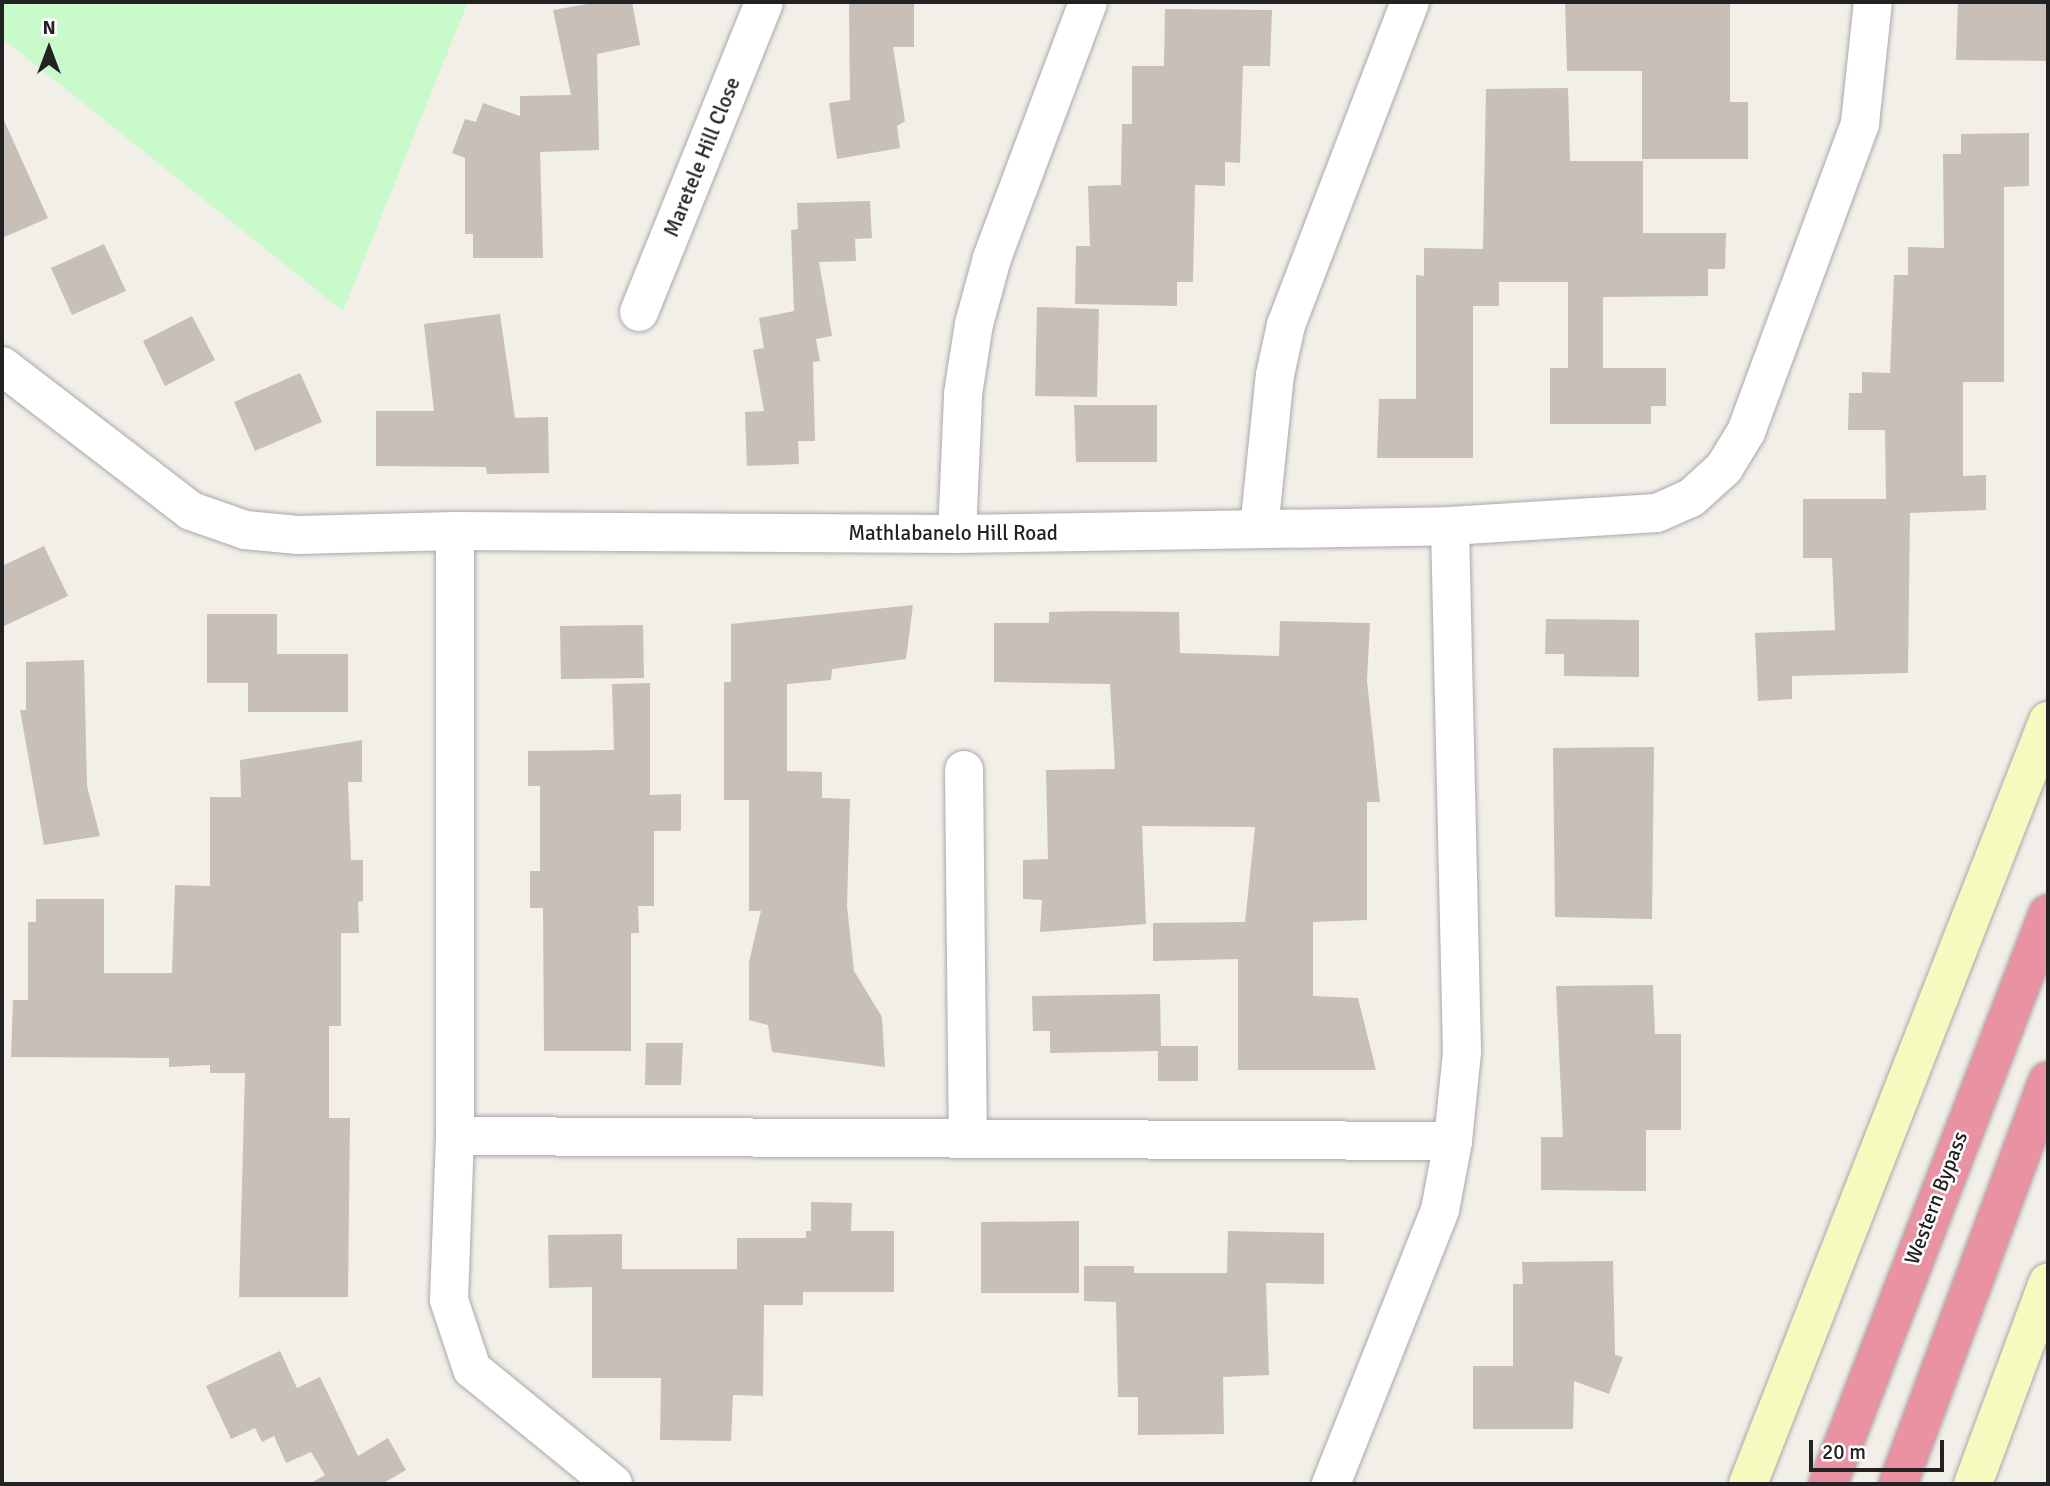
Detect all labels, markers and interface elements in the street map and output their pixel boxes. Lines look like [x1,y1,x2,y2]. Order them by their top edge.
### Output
north arrow [14,14,84,84]
text: N [42,16,56,40]
street label: Maretele Hill Close [658,73,746,241]
street label: Mathlabanelo Hill Road [848,520,1058,546]
street label: Western Bypass [1899,1128,1973,1268]
scale bar [1812,1426,1947,1470]
text: 20 m [1822,1439,1866,1465]

